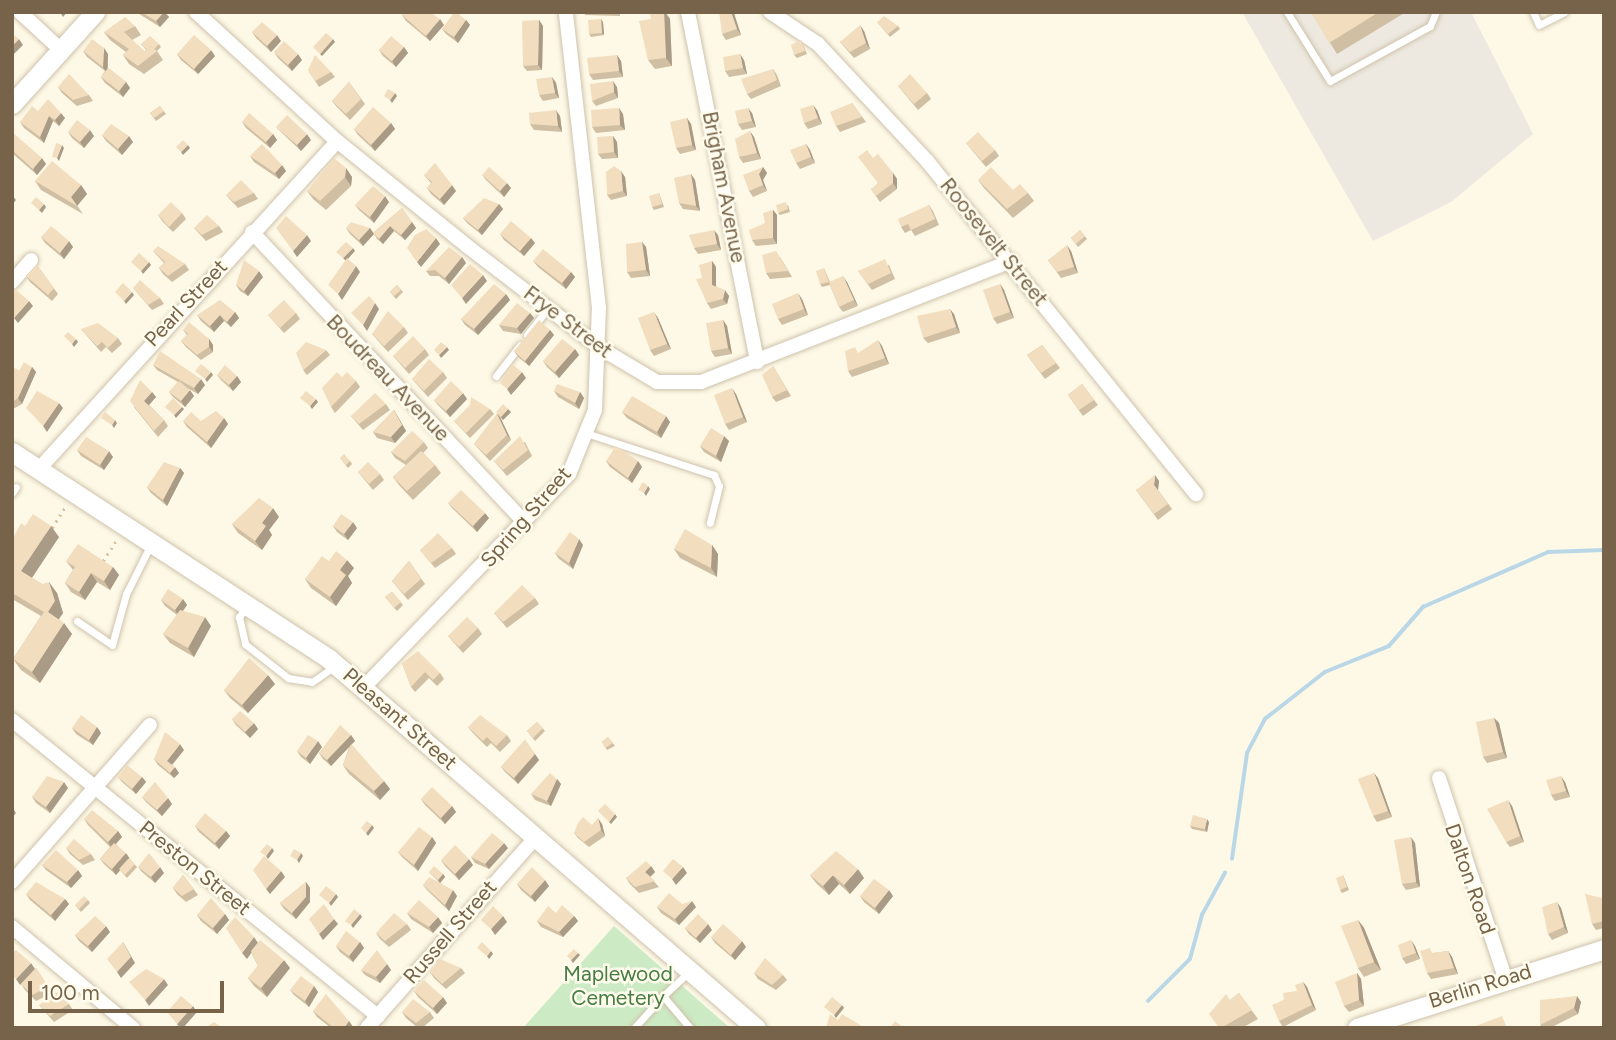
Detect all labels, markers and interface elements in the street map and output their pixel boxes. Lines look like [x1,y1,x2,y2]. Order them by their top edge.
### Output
street label: Brigham Avenue [697,109,751,265]
street label: Roosevelt Street [935,173,1053,311]
street label: Pearl Street [139,254,233,352]
street label: Frye Street [519,280,617,364]
street label: Boudreau Avenue [321,309,455,447]
street label: Spring Street [475,461,577,573]
street label: Pleasant Street [338,663,462,775]
street label: Preston Street [134,815,256,921]
street label: Dalton Road [1439,820,1501,938]
street label: Russell Street [398,875,502,989]
street label: Berlin Road [1426,958,1534,1014]
park label: Maplewood Cemetery [563,961,673,1011]
scale bar [32,967,228,1011]
text: 100 m [41,980,100,1005]

